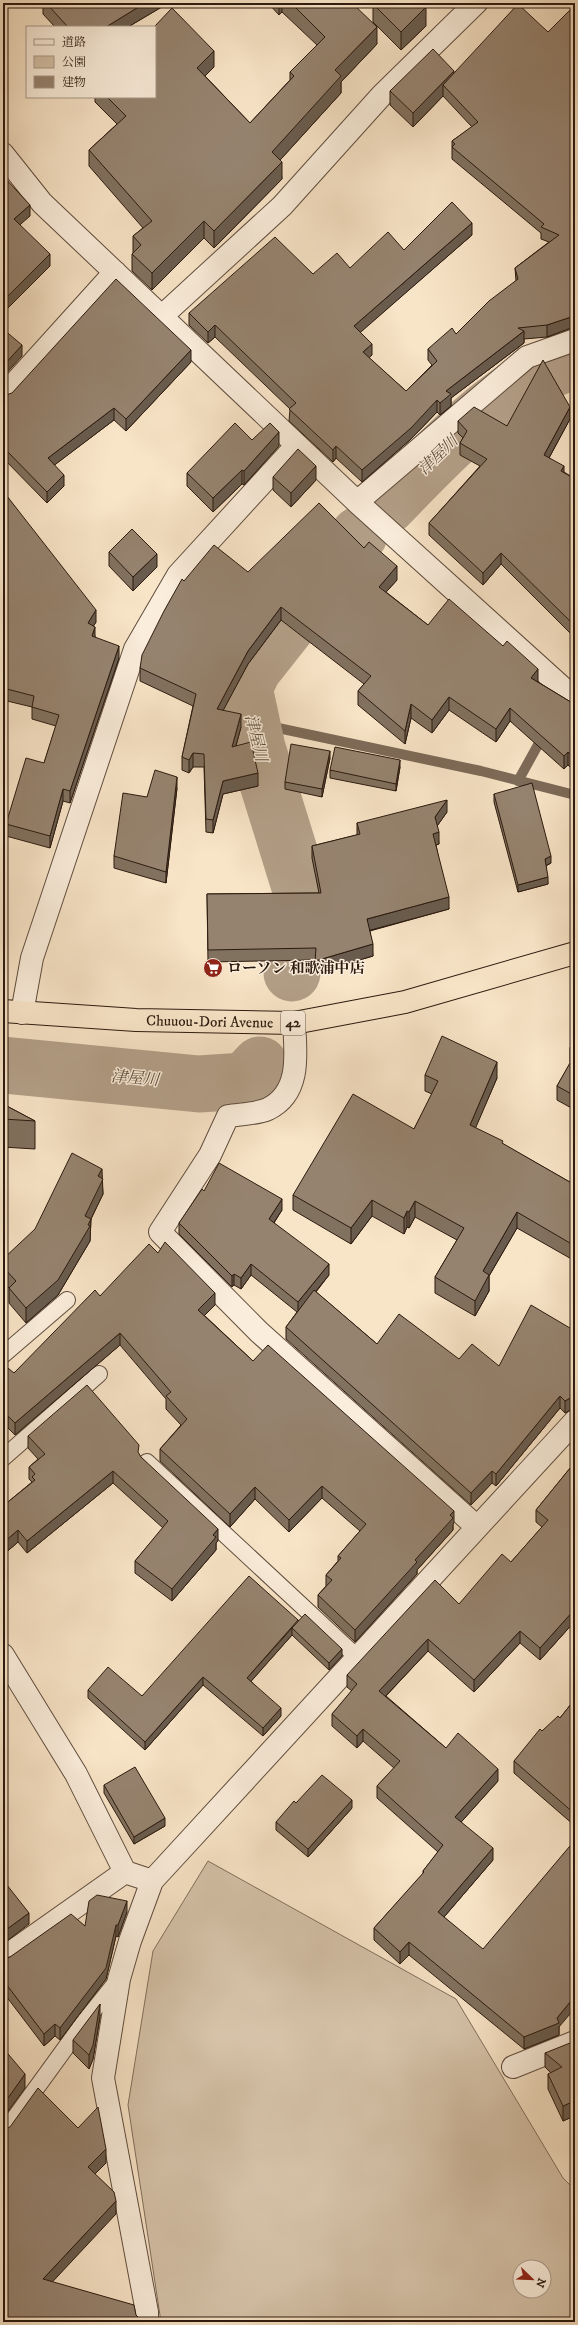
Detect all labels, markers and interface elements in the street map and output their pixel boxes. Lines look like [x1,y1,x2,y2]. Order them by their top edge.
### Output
legend [26,26,156,98]
text: 道路 [62,35,86,50]
text: 公園 [62,55,86,70]
text: 建物 [62,75,86,90]
water label: 津屋川 [414,430,464,479]
water label: 津屋川 [240,712,272,766]
supermarket icon: ローソン 和歌浦中店 [202,957,224,979]
place label: ローソン 和歌浦中店 [227,959,365,978]
street label: Chuuou-Dori Avenue [146,1011,274,1032]
road number: 42 [281,1011,305,1035]
water label: 津屋川 [110,1066,162,1090]
north arrow [512,2259,552,2299]
text: N [532,2276,548,2289]

